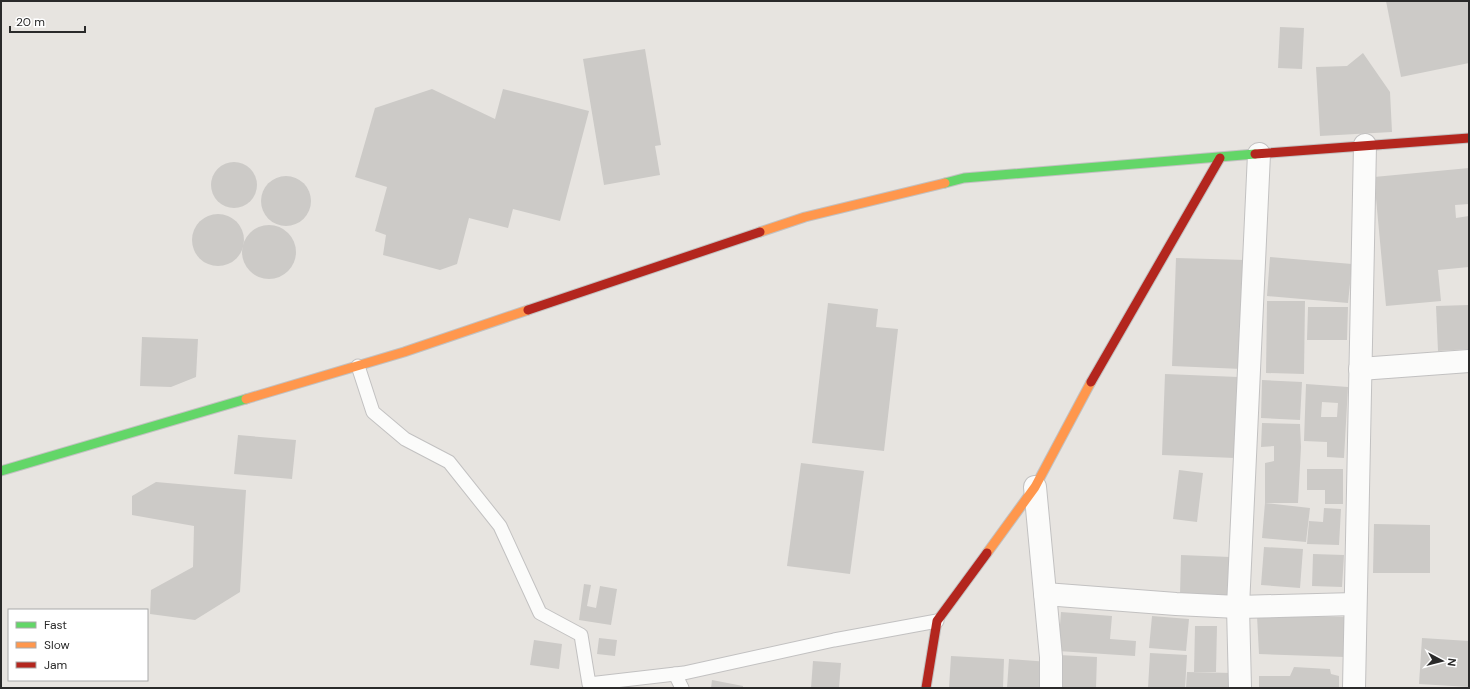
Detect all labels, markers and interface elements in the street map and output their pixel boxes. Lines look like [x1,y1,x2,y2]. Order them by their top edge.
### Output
scale bar [10,8,85,34]
text: 20 m [16,14,45,30]
legend [8,609,148,681]
text: Fast [44,617,67,633]
text: Slow [44,637,70,653]
north arrow [1422,641,1462,681]
text: Jam [44,657,67,673]
text: N [1444,657,1459,667]

